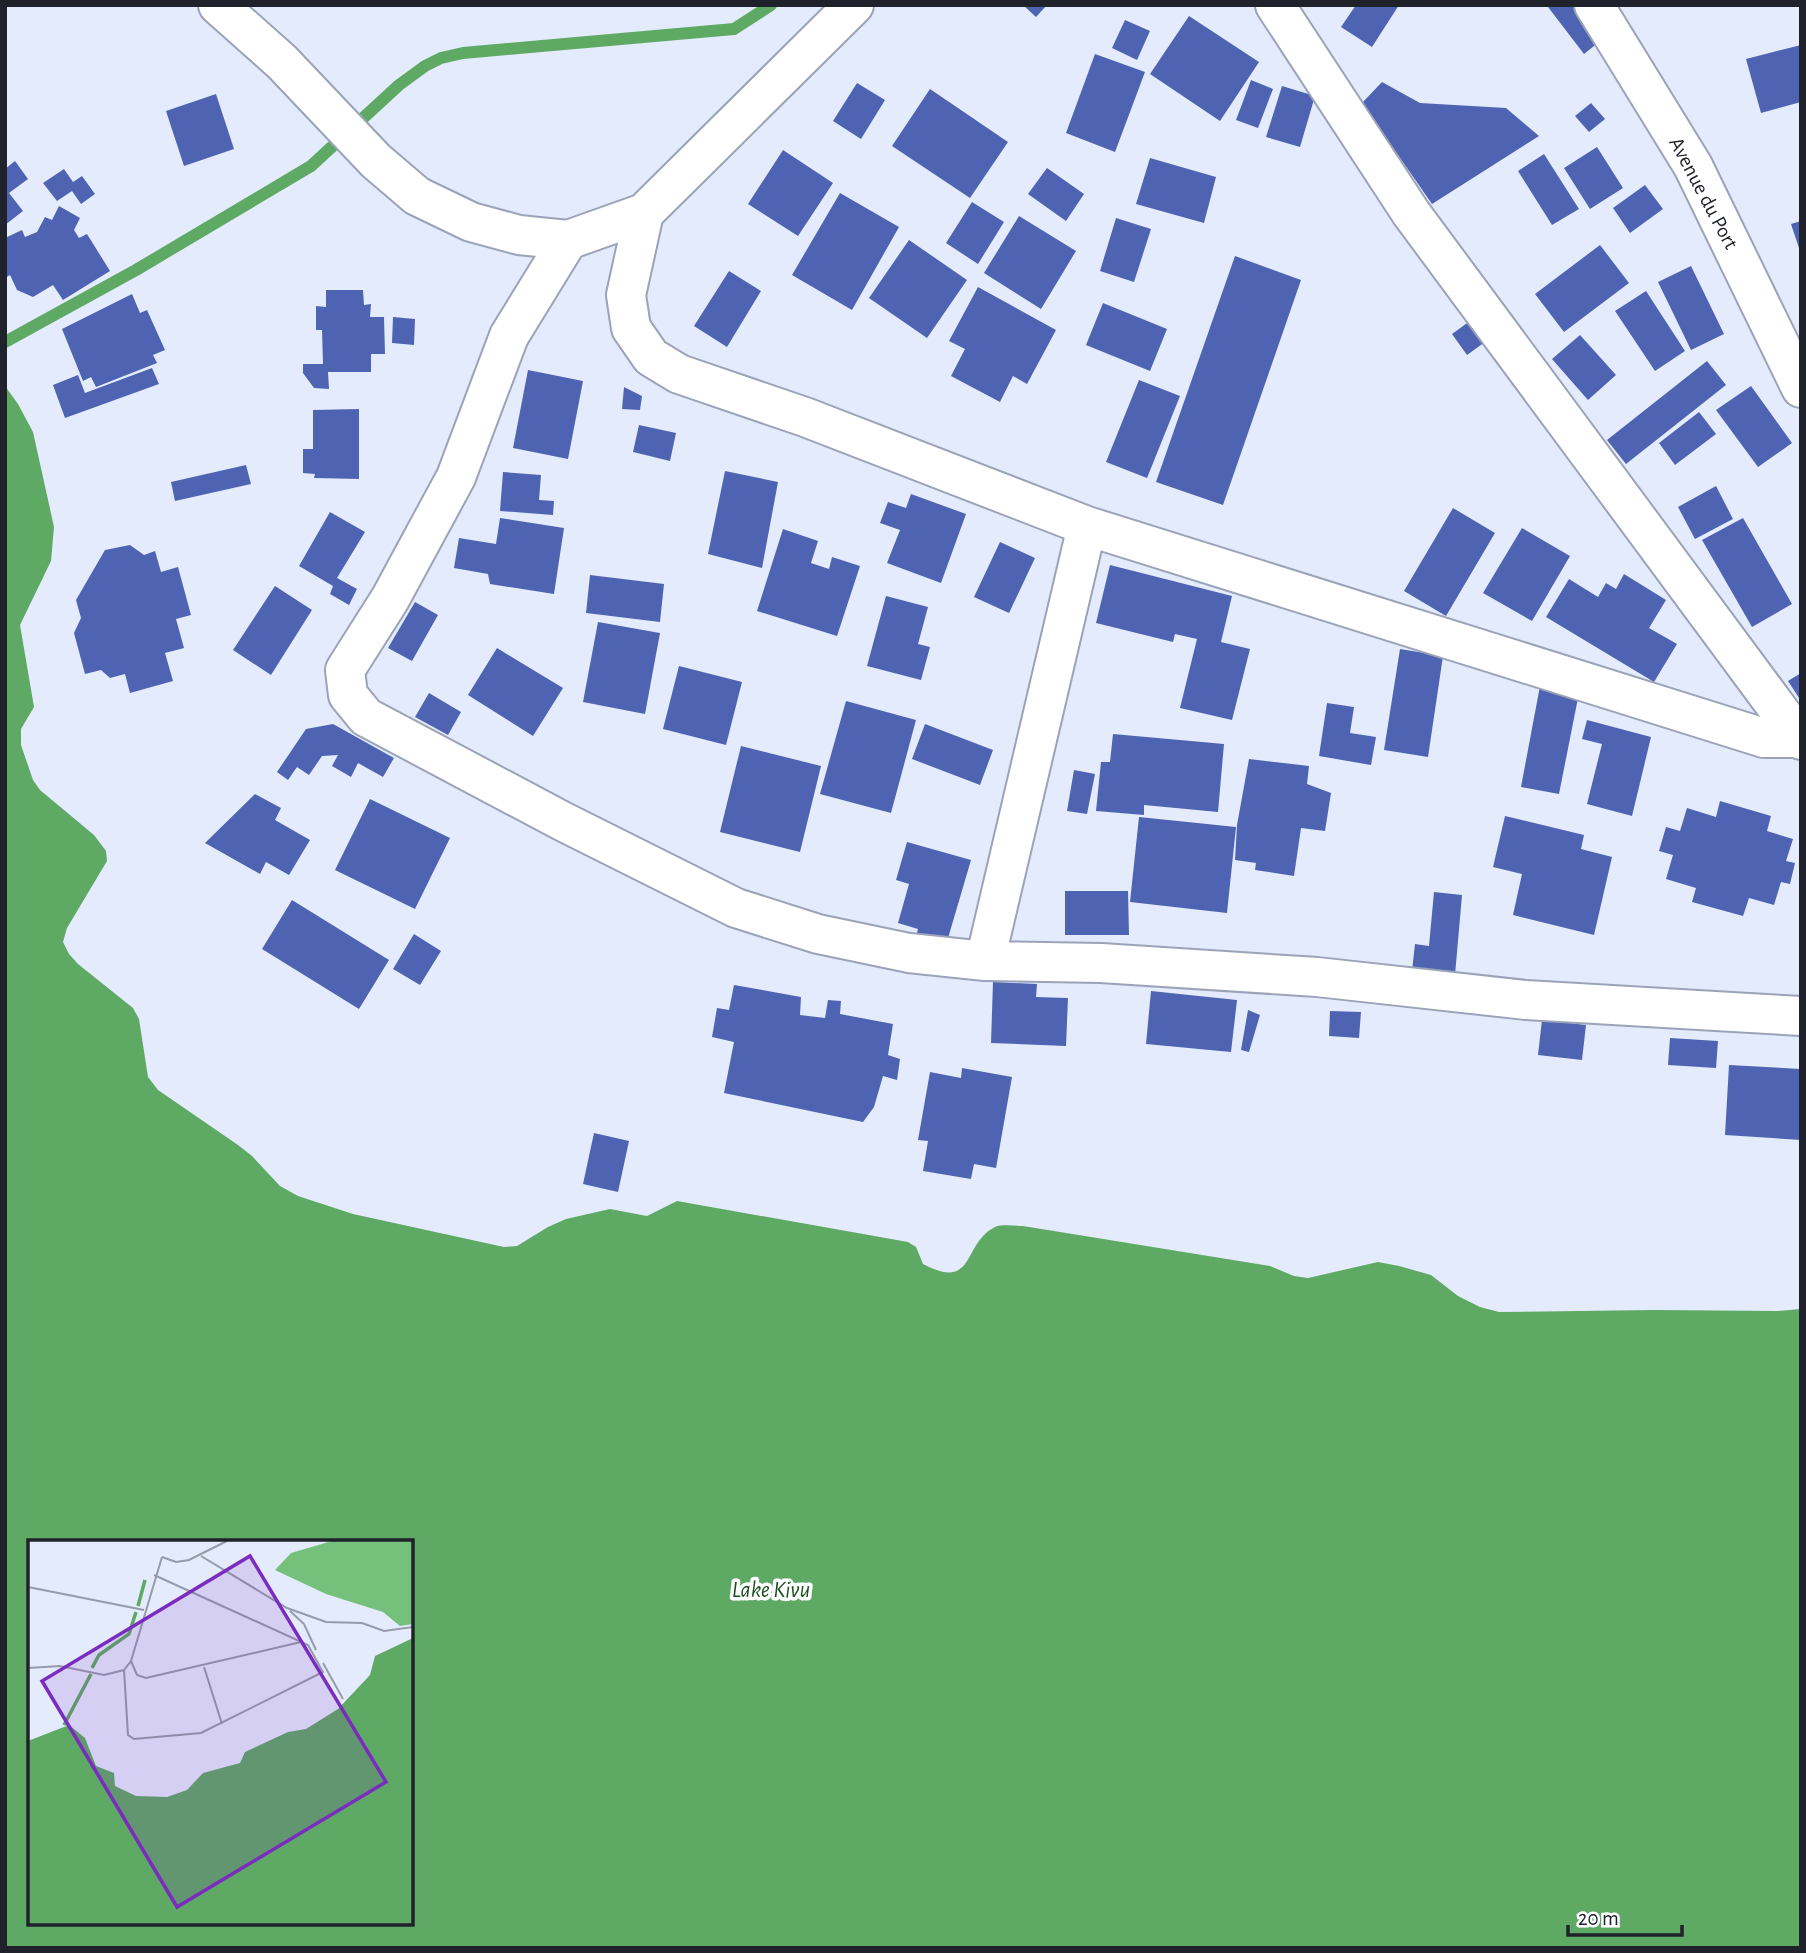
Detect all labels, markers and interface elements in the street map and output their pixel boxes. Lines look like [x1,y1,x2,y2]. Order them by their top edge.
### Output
street label: Avenue du Port [1665,134,1742,253]
inset map [28,1540,413,1925]
water label: Lake Kivu [732,1579,810,1602]
scale bar [1568,1894,1682,1938]
text: 20 m [1578,1908,1619,1929]

